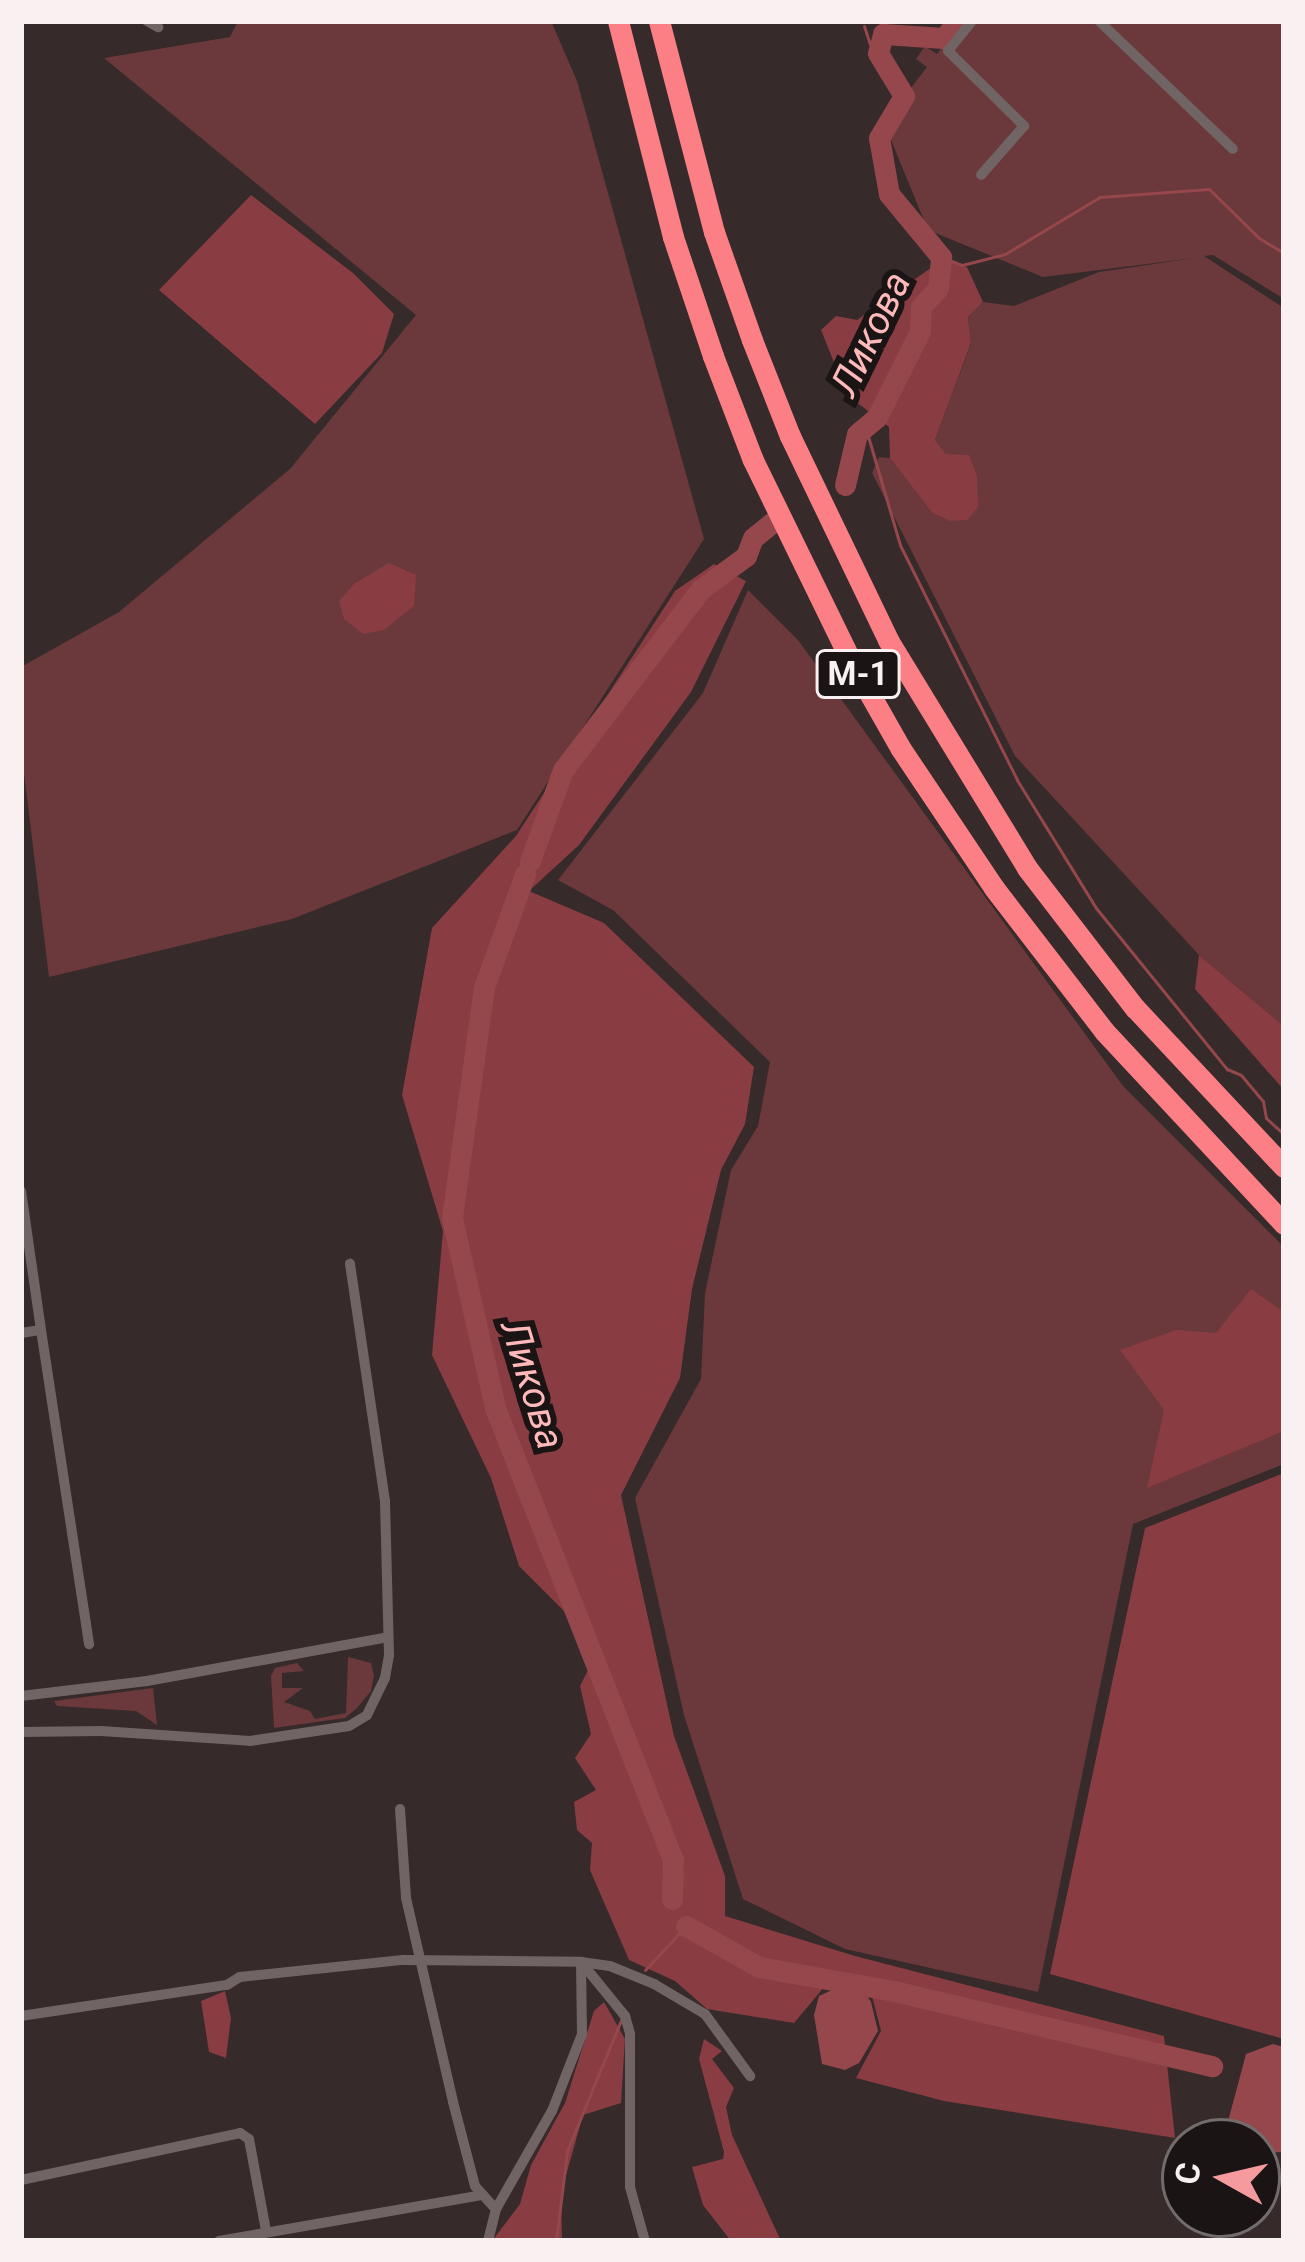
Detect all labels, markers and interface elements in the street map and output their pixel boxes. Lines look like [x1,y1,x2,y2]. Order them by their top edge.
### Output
water label: Ликова [821,264,921,404]
road number: М-1 [813,647,903,701]
water label: Ликова [490,1315,574,1455]
north arrow [1161,2118,1281,2238]
text: С [1167,2160,1209,2187]

